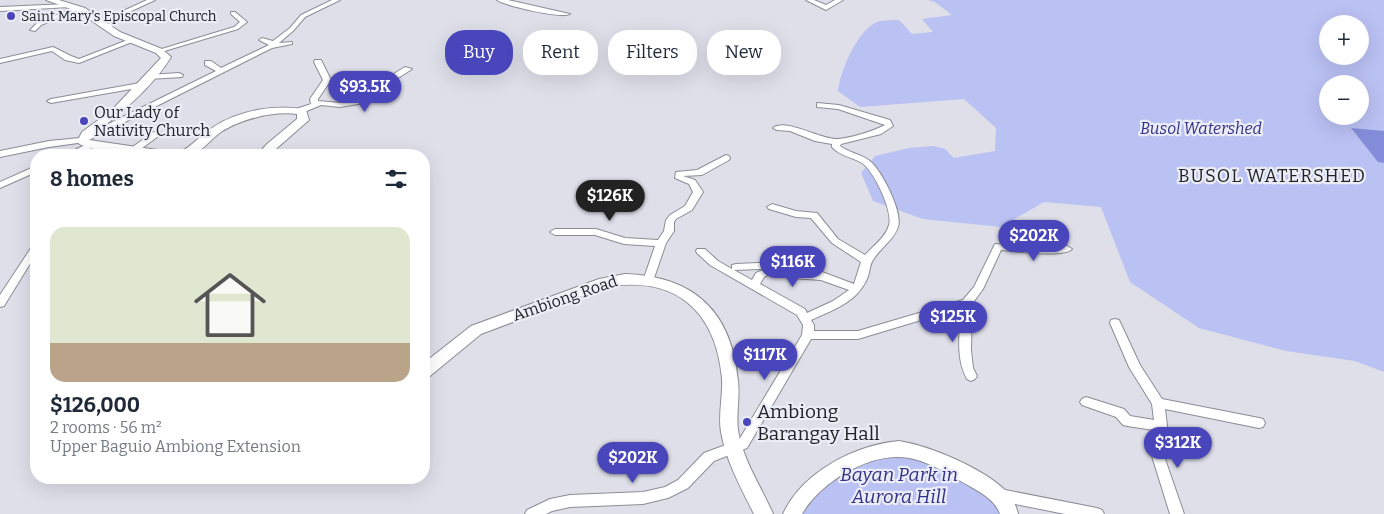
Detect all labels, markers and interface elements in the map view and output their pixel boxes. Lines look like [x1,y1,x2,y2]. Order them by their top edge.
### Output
place label: Saint Mary's Episcopal Church [21,8,217,25]
marker: Saint Mary's Episcopal Church [5,10,17,22]
map controls [1319,15,1369,125]
button: + [1319,15,1369,65]
chip: Buy [445,30,513,75]
chip: Rent [523,30,598,75]
chip: Filters [608,30,697,75]
chip: New [707,30,781,75]
pin: $93.5K [324,70,406,113]
button: − [1319,75,1369,125]
text: $93.5K [339,77,391,96]
place label: Our Lady of Nativity Church [94,103,210,140]
marker: Our Lady of Nativity Church [78,115,90,127]
park label: Busol Watershed [1140,119,1262,138]
icon: filters [382,165,410,193]
district label: BUSOL WATERSHED [1178,165,1366,187]
text: 8 homes [50,166,134,192]
pin: $126K [575,180,645,222]
text: $126K [587,186,633,205]
pin: $202K [999,220,1069,262]
text: $202K [1009,226,1059,245]
pin: $116K [758,246,828,288]
text: $116K [771,252,815,271]
icon: home [185,260,275,350]
street label: Ambiong Road [510,271,620,325]
pin: $125K [918,300,988,343]
text: $125K [930,307,976,326]
pin: $117K [730,338,800,381]
text: $117K [743,345,787,364]
text: $126,000 [50,392,140,418]
place label: Ambiong Barangay Hall [757,400,880,445]
marker: Ambiong Barangay Hall [741,416,753,428]
text: 2 rooms · 56 m² [50,418,162,437]
pin: $312K [1143,426,1213,469]
text: $312K [1155,433,1201,452]
text: Upper Baguio Ambiong Extension [50,437,301,456]
pin: $202K [598,442,668,484]
text: $202K [608,448,658,467]
park label: Bayan Park in Aurora Hill [840,463,958,508]

